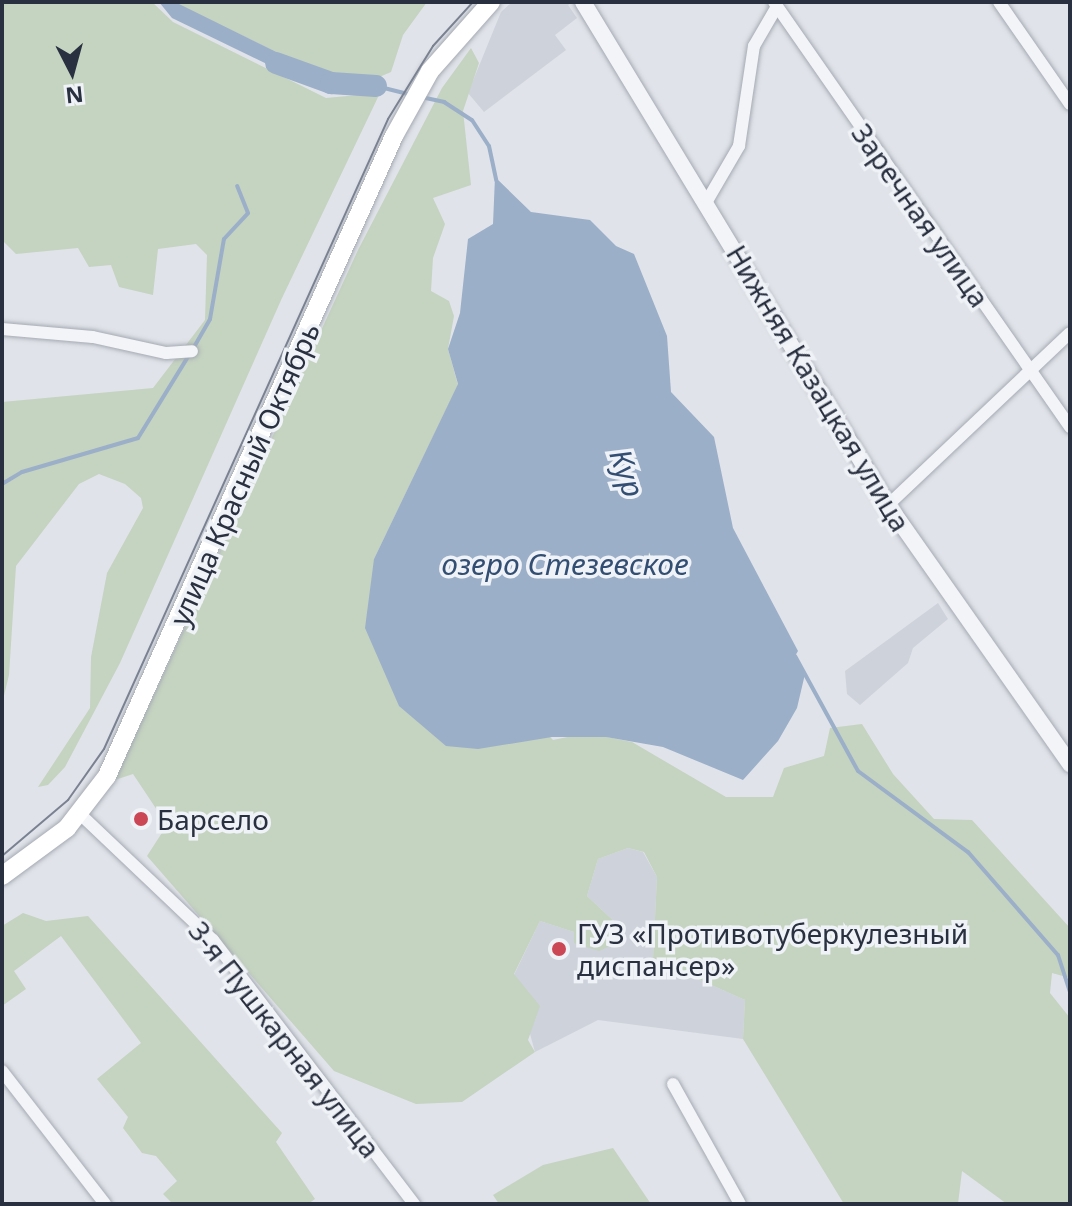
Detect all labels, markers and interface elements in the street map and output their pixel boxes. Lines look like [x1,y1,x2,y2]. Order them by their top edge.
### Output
north arrow [32,32,112,112]
text: N [64,80,85,112]
street label: Заречная улица [845,117,997,313]
street label: Нижняя Казацкая улица [720,239,918,537]
street label: улица Красный Октябрь [162,317,326,631]
water label: Кур [602,444,652,502]
water label: озеро Стезевское [441,546,689,582]
place label: Барсело [157,802,269,836]
marker: Барсело [132,810,150,828]
street label: 3-я Пушкарная улица [182,914,388,1164]
place label: ГУЗ «Противотуберкулезный диспансер» [577,916,968,982]
marker: ГУЗ «Противотуберкулезный диспансер» [548,938,570,960]

